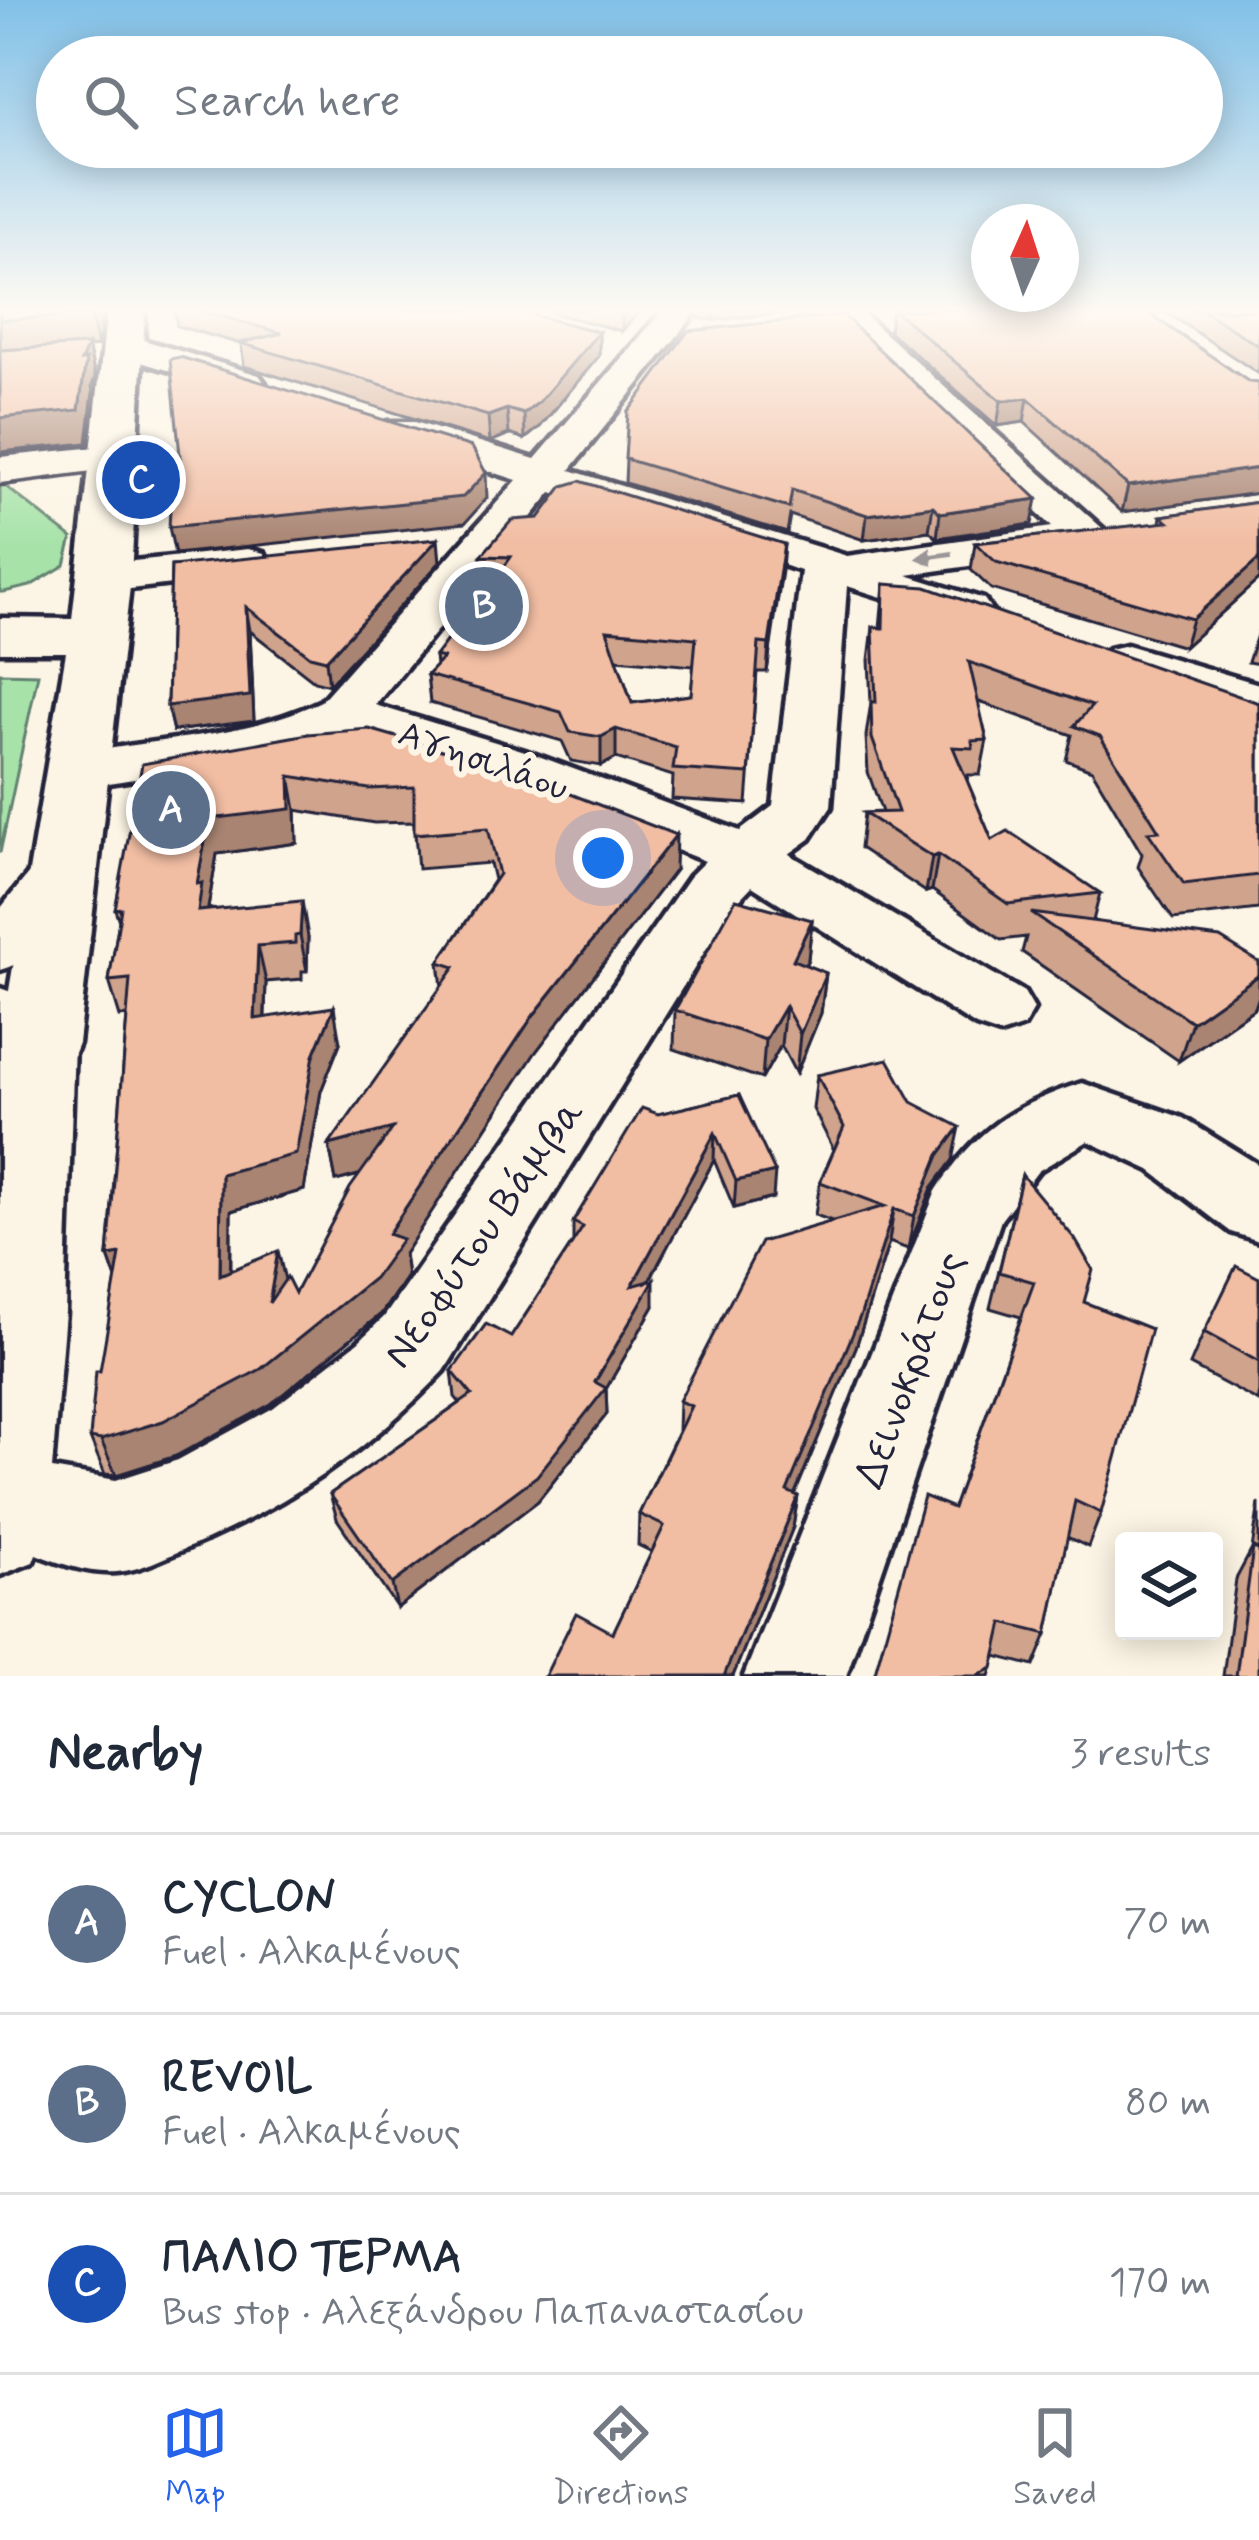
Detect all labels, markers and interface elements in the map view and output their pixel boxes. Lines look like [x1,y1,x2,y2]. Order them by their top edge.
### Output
search box [36,36,1223,168]
icon: search [78,69,144,135]
text: Search here [174,73,401,132]
north arrow [971,204,1079,312]
pin: C [102,435,180,525]
one-way arrow [916,547,953,566]
pin: B [445,561,523,651]
street label: Αγησιλάου [392,711,574,813]
pin: A [132,765,210,855]
your location [573,828,633,888]
street label: Νεοφύτου Βάμβα [371,1088,598,1380]
street label: Δεινοκράτους [843,1244,980,1496]
map controls [1115,1532,1223,1640]
button: layers [1115,1532,1223,1640]
text: Nearby [48,1721,203,1787]
text: 3 results [1070,1729,1211,1780]
text: CYCLON [162,1869,336,1928]
text: A [74,1898,100,1949]
text: 70 m [1123,1898,1211,1949]
text: Fuel · Αλκαμένους [162,1928,461,1979]
text: REVOIL [162,2049,313,2108]
text: B [75,2078,99,2129]
text: 80 m [1125,2078,1211,2129]
text: Fuel · Αλκαμένους [162,2108,461,2159]
text: ΠΑΛΙΟ ΤΕΡΜΑ [162,2229,462,2288]
text: C [73,2258,101,2309]
text: 170 m [1109,2258,1211,2309]
text: Bus stop · Αλεξάνδρου Παπαναστασίου [162,2288,804,2339]
tab: Map [162,2400,228,2516]
tab: Directions [553,2400,689,2516]
tab: Saved [1013,2400,1097,2516]

